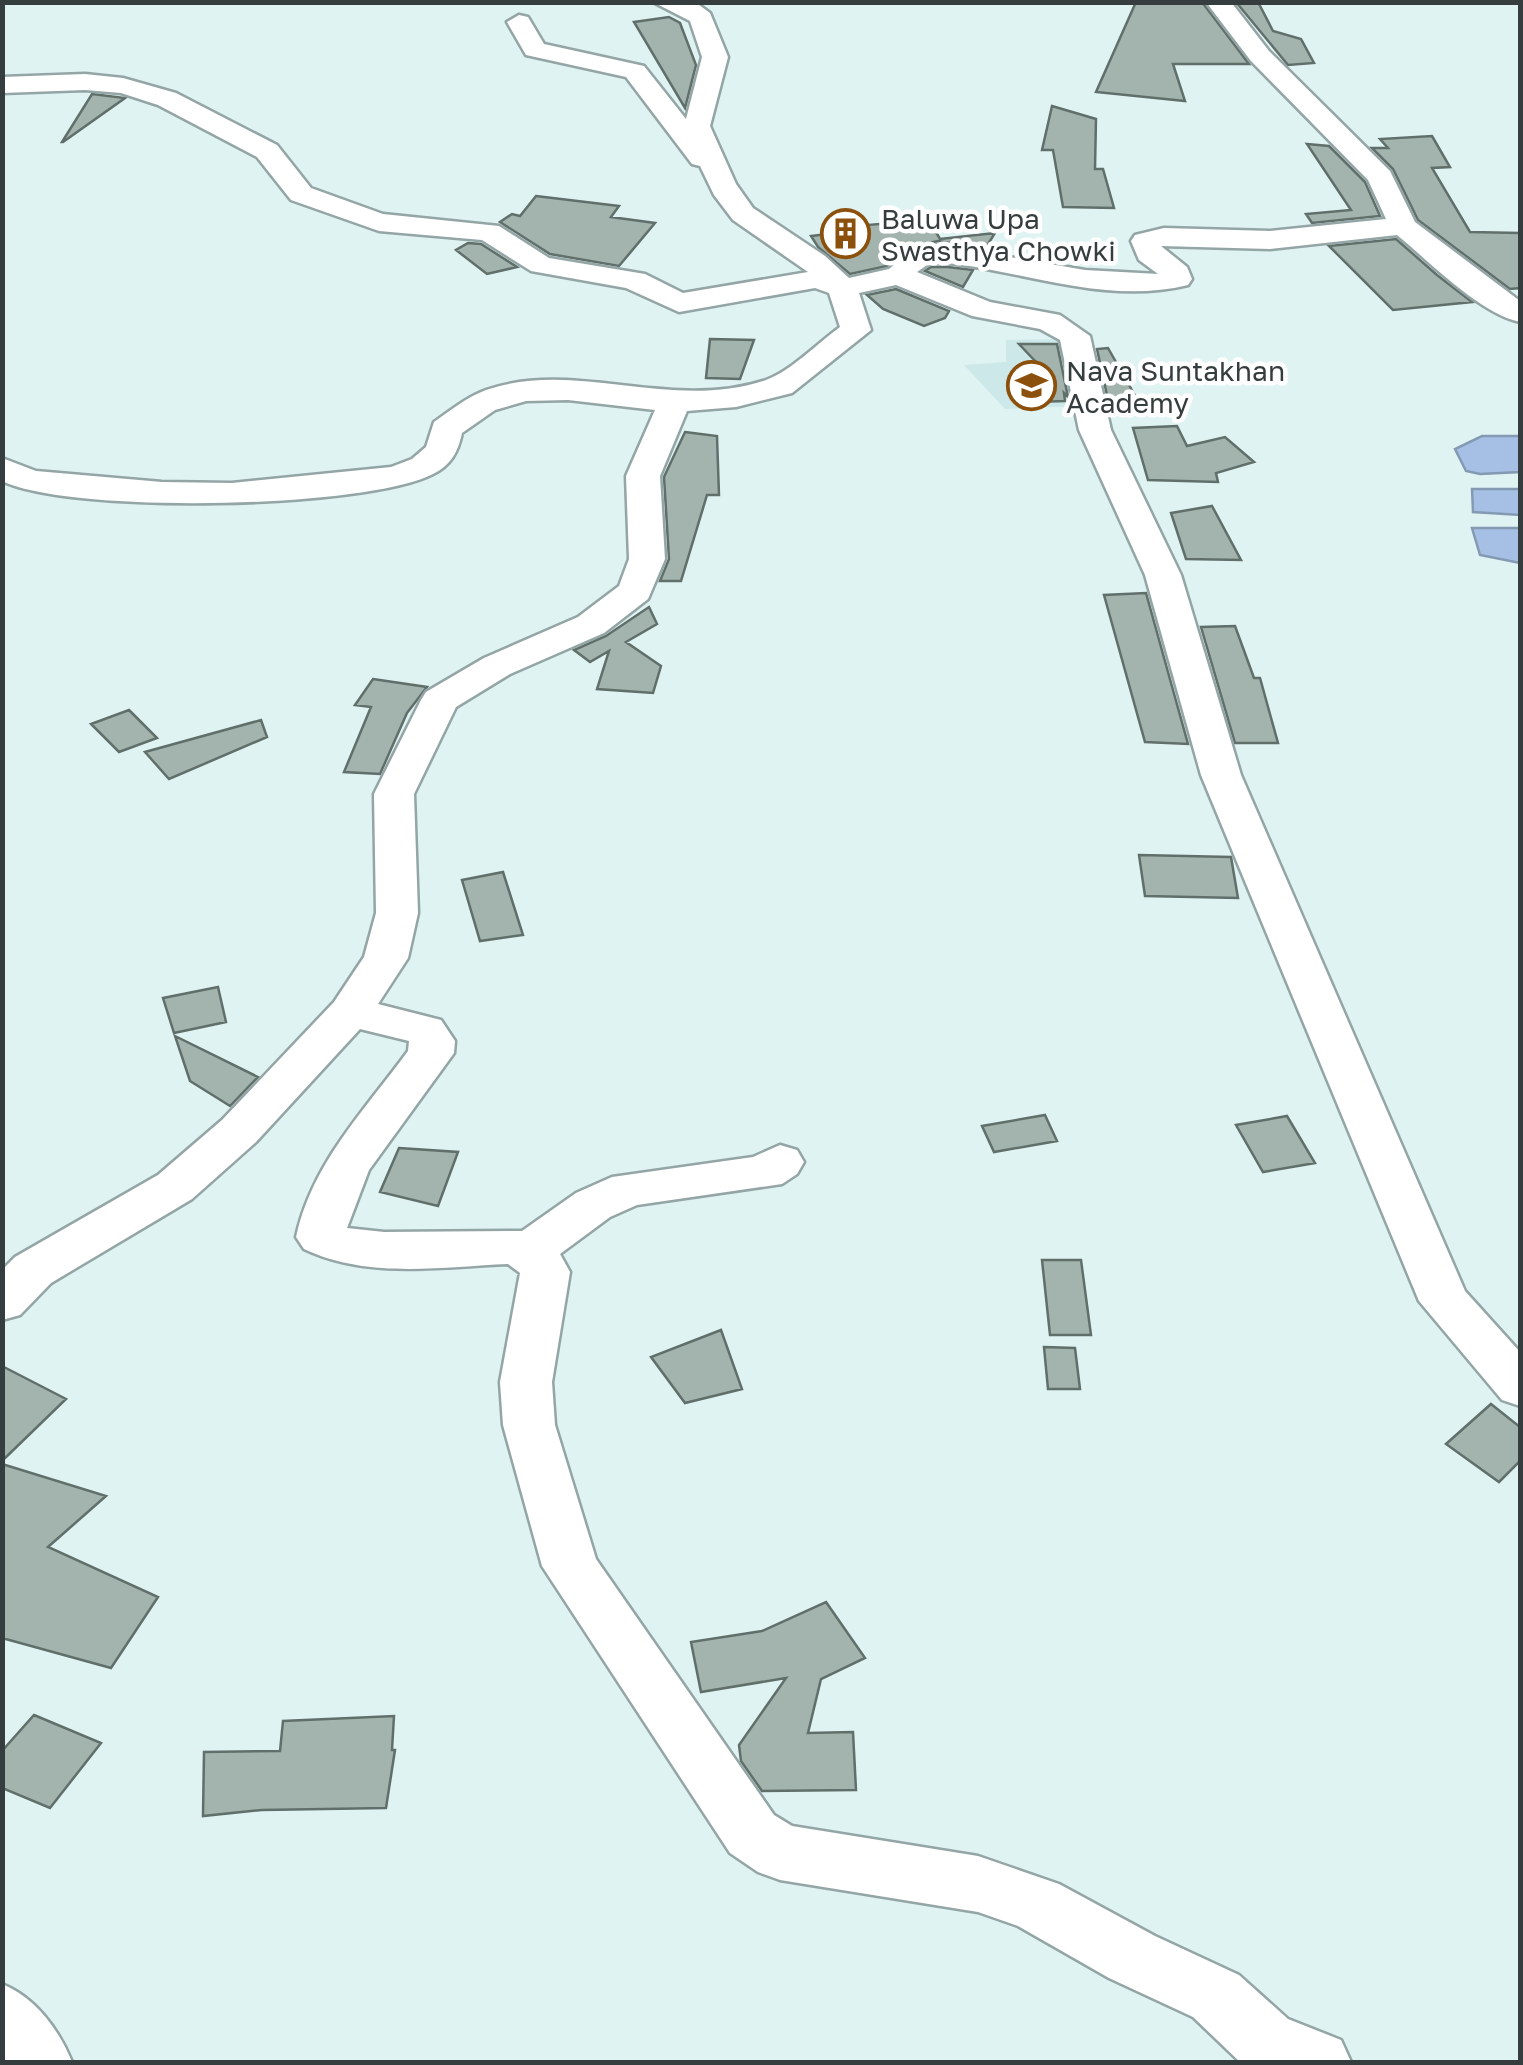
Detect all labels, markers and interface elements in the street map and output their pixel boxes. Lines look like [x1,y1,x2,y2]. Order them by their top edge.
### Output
place label: Baluwa Upa Swasthya Chowki [881,202,1116,267]
building icon: Baluwa Upa Swasthya Chowki [820,208,872,260]
place label: Nava Suntakhan Academy [1066,354,1285,419]
school or university icon: Nava Suntakhan Academy [1005,360,1057,412]

